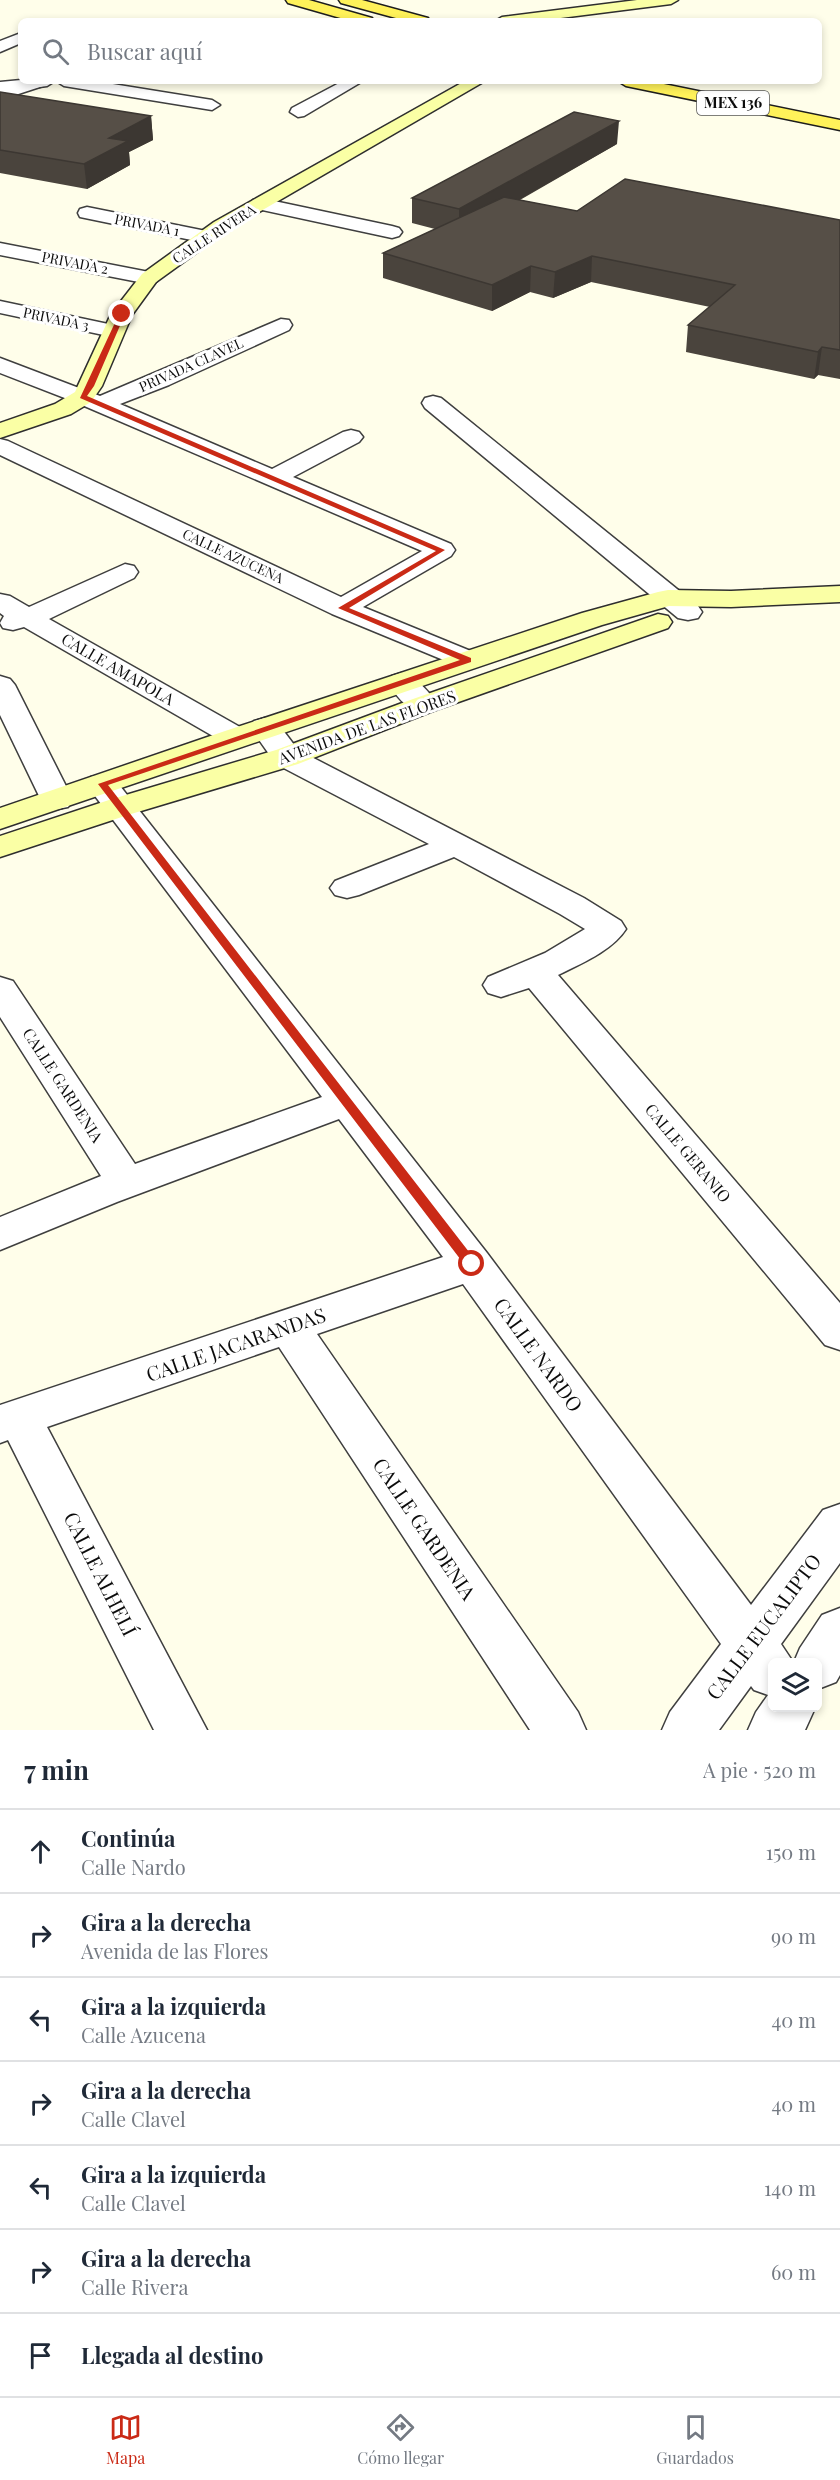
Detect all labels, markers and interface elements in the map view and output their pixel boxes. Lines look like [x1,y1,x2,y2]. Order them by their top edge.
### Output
search box [18,18,822,84]
icon: search [39,35,72,68]
text: Buscar aquí [87,36,202,66]
road number: MEX 136 [697,91,769,115]
street label: CALLE RIVERA [168,199,259,268]
street label: PRIVADA 1 [113,209,181,240]
street label: PRIVADA 2 [40,247,110,278]
route end [108,300,134,326]
street label: PRIVADA 3 [21,302,91,335]
street label: PRIVADA CLAVEL [136,333,246,396]
street label: CALLE AZUCENA [180,524,287,587]
street label: CALLE AMAPOLA [58,628,179,710]
street label: AVENIDA DE LAS FLORES [274,685,458,769]
street label: CALLE GARDENIA [18,1023,109,1147]
street label: CALLE GERANIO [641,1099,736,1207]
route start [458,1250,484,1276]
street label: CALLE NARDO [489,1292,590,1417]
street label: CALLE JACARANDAS [142,1300,329,1387]
street label: CALLE GARDENIA [368,1452,483,1605]
street label: CALLE ALHELÍ [58,1507,144,1640]
street label: CALLE EUCALIPTO [699,1548,826,1704]
map controls [768,1658,822,1712]
button: layers [768,1658,822,1712]
text: 7 min [24,1752,89,1787]
text: A pie · 520 m [703,1756,816,1783]
text: Continúa [81,1823,175,1853]
icon: ahead [24,1835,57,1868]
text: 150 m [766,1838,816,1865]
text: Calle Nardo [81,1853,186,1880]
text: Gira a la derecha [81,1907,251,1937]
icon: right [24,1919,57,1952]
text: 90 m [771,1922,816,1949]
text: Avenida de las Flores [81,1937,268,1964]
text: Gira a la izquierda [81,1991,266,2021]
icon: left [24,2003,57,2036]
text: 40 m [771,2006,816,2033]
text: Calle Azucena [81,2021,206,2048]
text: Gira a la derecha [81,2075,251,2105]
icon: right [24,2087,57,2120]
text: 40 m [771,2090,816,2117]
text: Calle Clavel [81,2105,186,2132]
text: Gira a la izquierda [81,2159,266,2189]
icon: left [24,2171,57,2204]
text: 140 m [764,2174,816,2201]
text: Calle Clavel [81,2189,186,2216]
text: Gira a la derecha [81,2243,251,2273]
icon: right [24,2255,57,2288]
text: 60 m [771,2258,816,2285]
text: Calle Rivera [81,2273,188,2300]
icon: arrive [24,2339,57,2372]
text: Llegada al destino [81,2340,263,2370]
tab: Mapa [106,2411,145,2468]
tab: Cómo llegar [357,2411,444,2468]
tab: Guardados [656,2411,734,2468]

